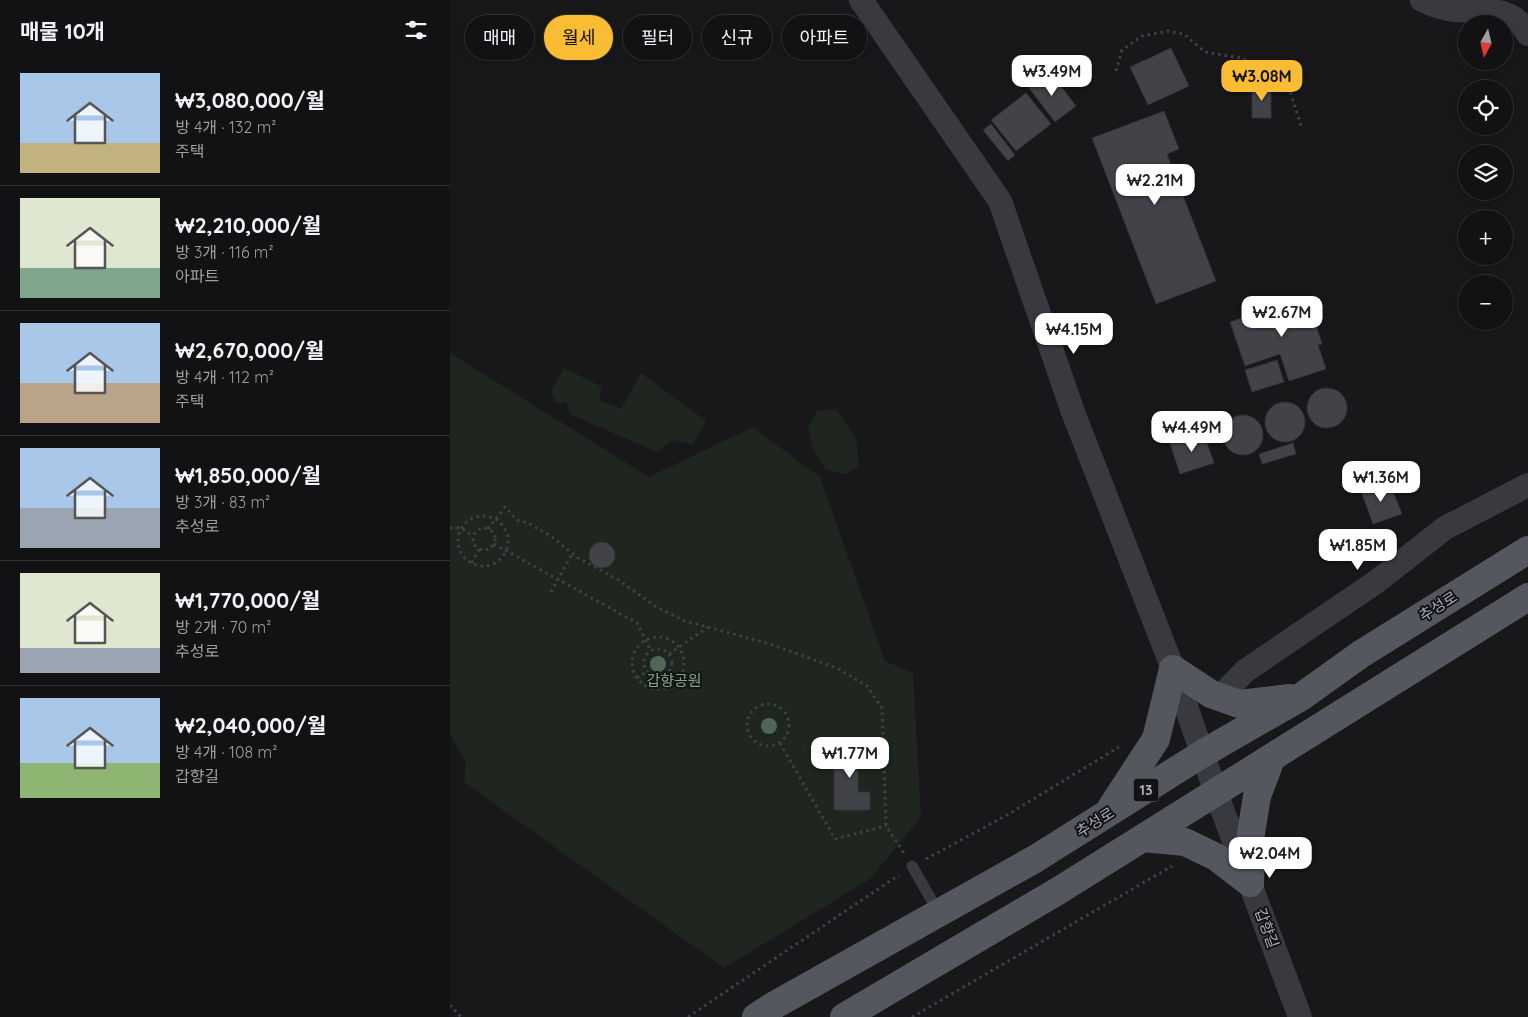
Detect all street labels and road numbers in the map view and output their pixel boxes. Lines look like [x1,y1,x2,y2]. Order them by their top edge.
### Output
street label: 추성로 [1415,587,1461,625]
road number: 13 [1134,778,1158,802]
street label: 추성로 [1072,803,1118,841]
street label: 갑향길 [1251,905,1283,951]

